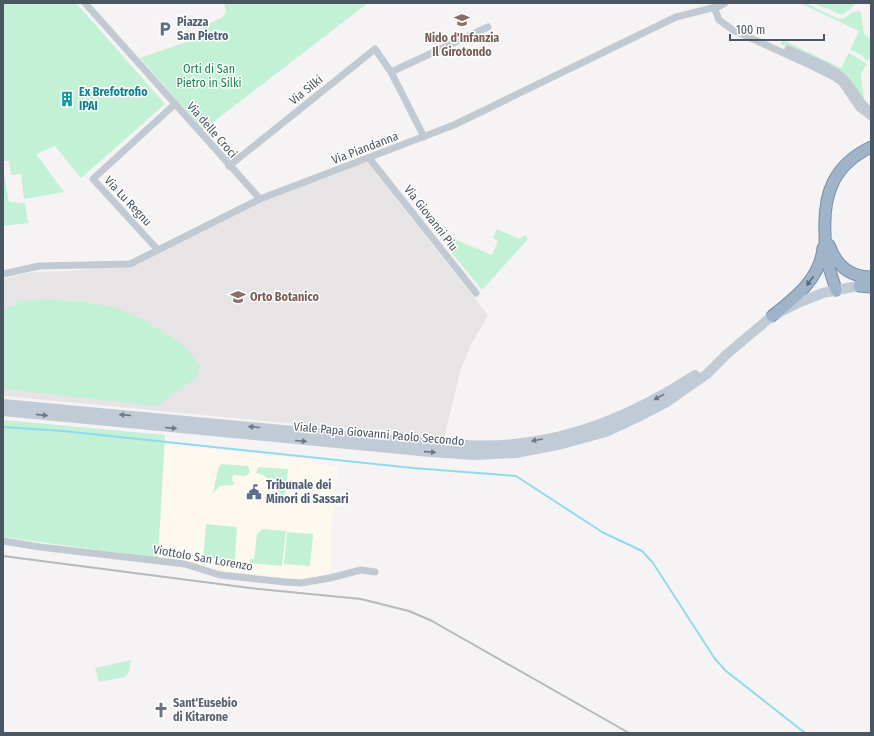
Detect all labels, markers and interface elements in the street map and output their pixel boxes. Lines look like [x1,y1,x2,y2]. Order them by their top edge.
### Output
school or university icon: Nido d'Infanzia Il Girotondo [453,11,471,29]
place label: Piazza San Pietro [177,15,229,43]
scale bar [730,16,824,42]
parking icon: Piazza San Pietro [156,20,174,38]
text: 100 m [736,23,765,37]
place label: Nido d'Infanzia Il Girotondo [425,31,499,59]
park label: Orti di San Pietro in Silki [176,62,242,90]
street label: Via Silki [287,72,325,108]
place label: Ex Brefotrofio IPAI [79,85,148,113]
building icon: Ex Brefotrofio IPAI [58,90,76,108]
street label: Via delle Croci [184,99,240,161]
street label: Via Piandanna [330,129,400,167]
street label: Via Lu Regnu [102,173,154,229]
street label: Via Giovanni Piu [401,183,461,253]
one-way arrow [806,275,814,286]
school or university icon: Orto Botanico [229,288,247,306]
place label: Orto Botanico [250,290,319,304]
one-way arrow [653,394,665,401]
one-way arrow [36,412,48,419]
one-way arrow [119,412,131,419]
street label: Viale Papa Giovanni Paolo Secondo [293,420,465,448]
one-way arrow [248,424,260,431]
one-way arrow [165,425,177,432]
one-way arrow [295,437,307,444]
one-way arrow [531,438,543,444]
one-way arrow [424,449,436,456]
place label: Tribunale dei Minori di Sassari [266,478,349,506]
public building icon: Tribunale dei Minori di Sassari [245,483,263,501]
street label: Viottolo San Lorenzo [152,542,254,574]
place label: Sant'Eusebio di Kitarone [173,696,238,724]
church icon: Sant'Eusebio di Kitarone [152,701,170,719]

